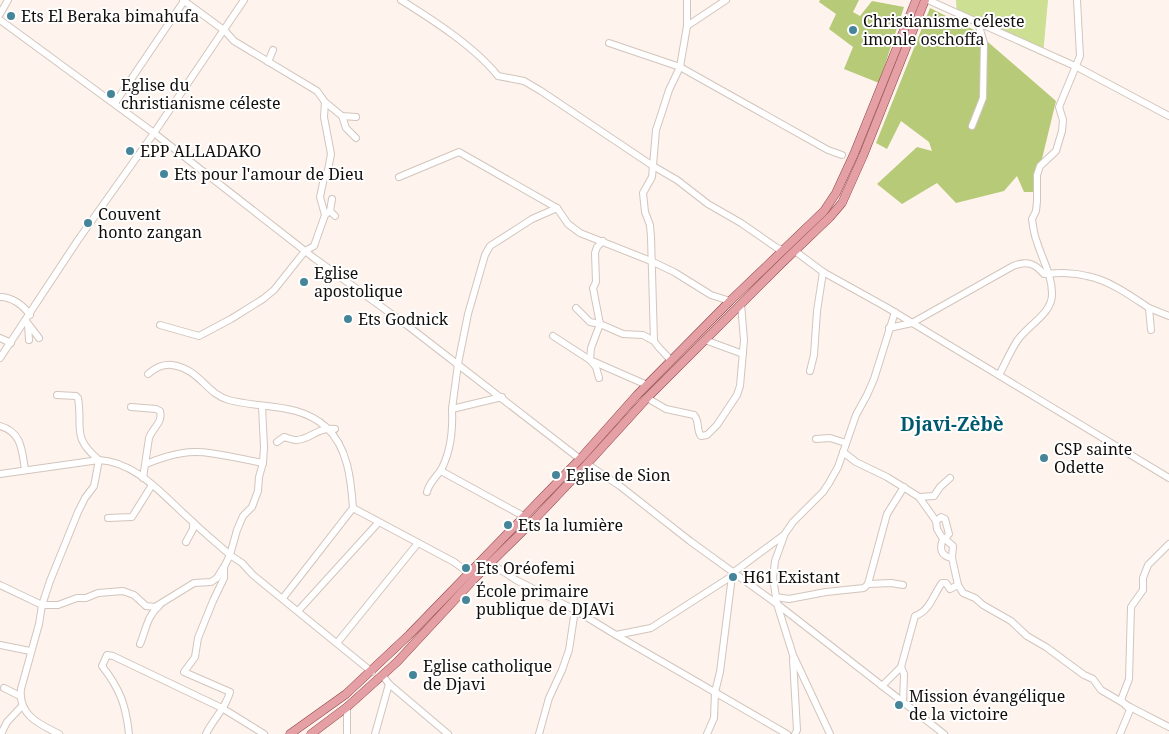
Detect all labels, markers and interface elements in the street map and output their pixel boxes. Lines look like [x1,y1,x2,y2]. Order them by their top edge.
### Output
place label: Ets El Beraka bimahufa [21,5,199,27]
marker: Ets El Beraka bimahufa [5,10,17,22]
place label: Christianisme céleste imonle oschoffa [863,10,1024,50]
marker: Christianisme céleste imonle oschoffa [847,24,859,36]
place label: Eglise du christianisme céleste [121,74,281,114]
marker: Eglise du christianisme céleste [105,88,117,100]
place label: EPP ALLADAKO [140,140,261,162]
marker: EPP ALLADAKO [124,145,136,157]
place label: Ets pour l'amour de Dieu [174,163,364,185]
marker: Ets pour l'amour de Dieu [158,168,170,180]
place label: Couvent honto zangan [98,203,202,243]
marker: Couvent honto zangan [82,217,94,229]
place label: Eglise apostolique [314,262,403,302]
marker: Eglise apostolique [298,276,310,288]
place label: Ets Godnick [358,308,449,330]
marker: Ets Godnick [342,313,354,325]
district label: Djavi-Zèbè [900,411,1004,437]
place label: CSP sainte Odette [1054,438,1132,478]
marker: CSP sainte Odette [1038,452,1050,464]
place label: Eglise de Sion [566,464,671,486]
marker: Eglise de Sion [550,469,562,481]
place label: Ets la lumière [518,514,623,536]
marker: Ets la lumière [502,519,514,531]
place label: Ets Oréofemi [476,557,575,579]
marker: Ets Oréofemi [460,562,472,574]
place label: H61 Existant [743,566,840,588]
marker: H61 Existant [727,571,739,583]
place label: École primaire publique de DJAVi [476,580,614,620]
marker: École primaire publique de DJAVi [460,594,472,606]
place label: Eglise catholique de Djavi [423,655,552,695]
marker: Eglise catholique de Djavi [407,669,419,681]
place label: Mission évangélique de la victoire [909,685,1065,725]
marker: Mission évangélique de la victoire [893,699,905,711]

